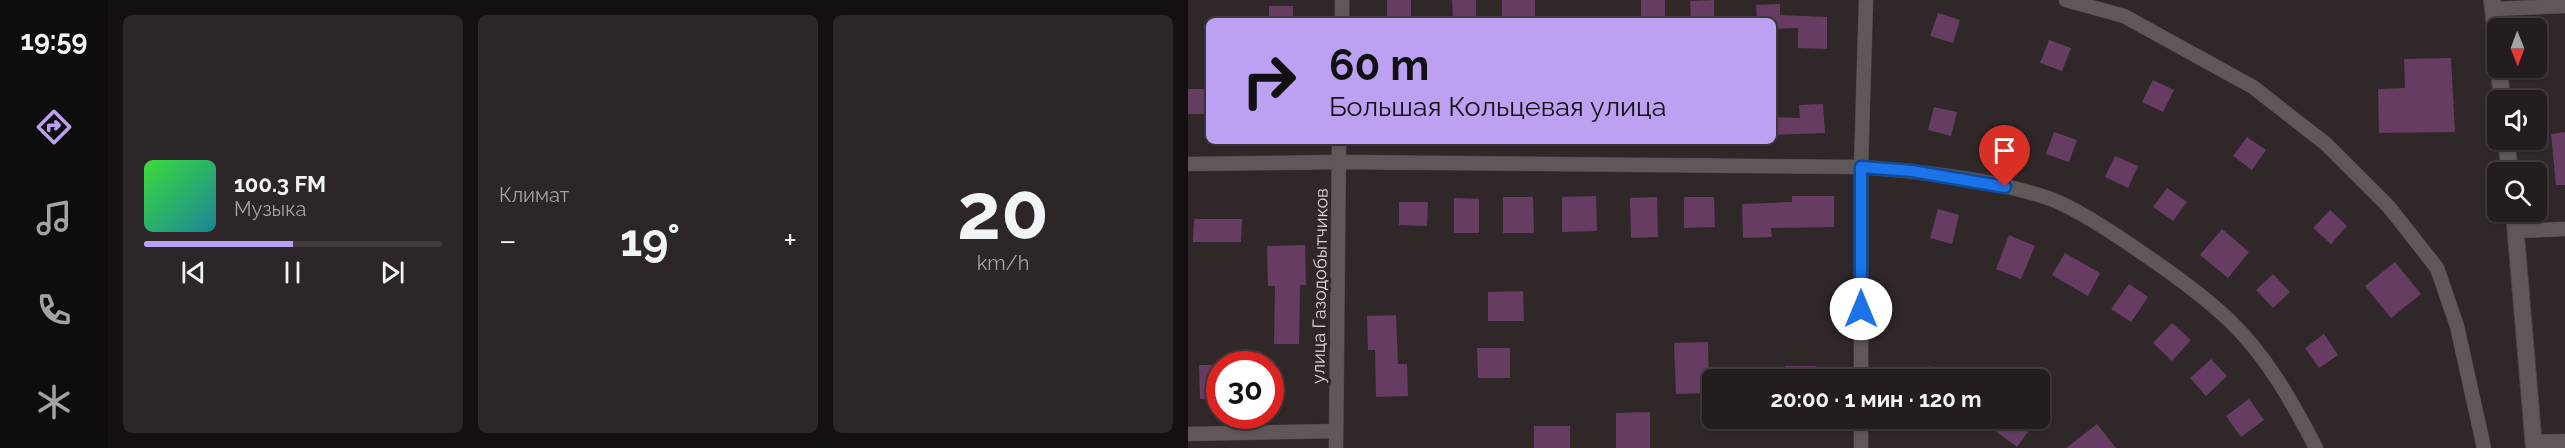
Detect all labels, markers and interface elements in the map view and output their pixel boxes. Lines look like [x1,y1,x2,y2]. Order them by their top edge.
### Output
north arrow [2487,18,2547,78]
map controls [2487,18,2547,222]
text: 19:59 [21,25,87,56]
text: 60 m [1329,41,1429,90]
icon: right [1230,42,1308,120]
button: sound [2487,90,2547,150]
text: Большая Кольцевая улица [1329,91,1666,122]
icon: directions [33,106,75,148]
pin [1979,125,2030,187]
icon: arrive [1988,134,2021,167]
button: search [2487,162,2547,222]
text: 20 [957,166,1049,257]
text: 100.3 FM [234,171,326,197]
text: Климат [499,183,569,207]
street label: улица Газодобытчиков [1307,188,1332,384]
icon: music [33,197,75,239]
text: Музыка [234,197,306,221]
text: 19° [620,214,680,267]
text: − [499,221,517,260]
text: + [783,221,797,260]
text: km/h [977,251,1029,275]
icon: previous [177,256,210,289]
icon: pause [276,256,309,289]
icon: next [376,256,409,289]
position arrow [1829,277,1893,341]
icon: phone [33,289,75,331]
speed limit sign: 30 [1206,351,1284,429]
icon: climate [33,381,75,423]
text: 20:00 · 1 мин · 120 m [1771,386,1981,412]

